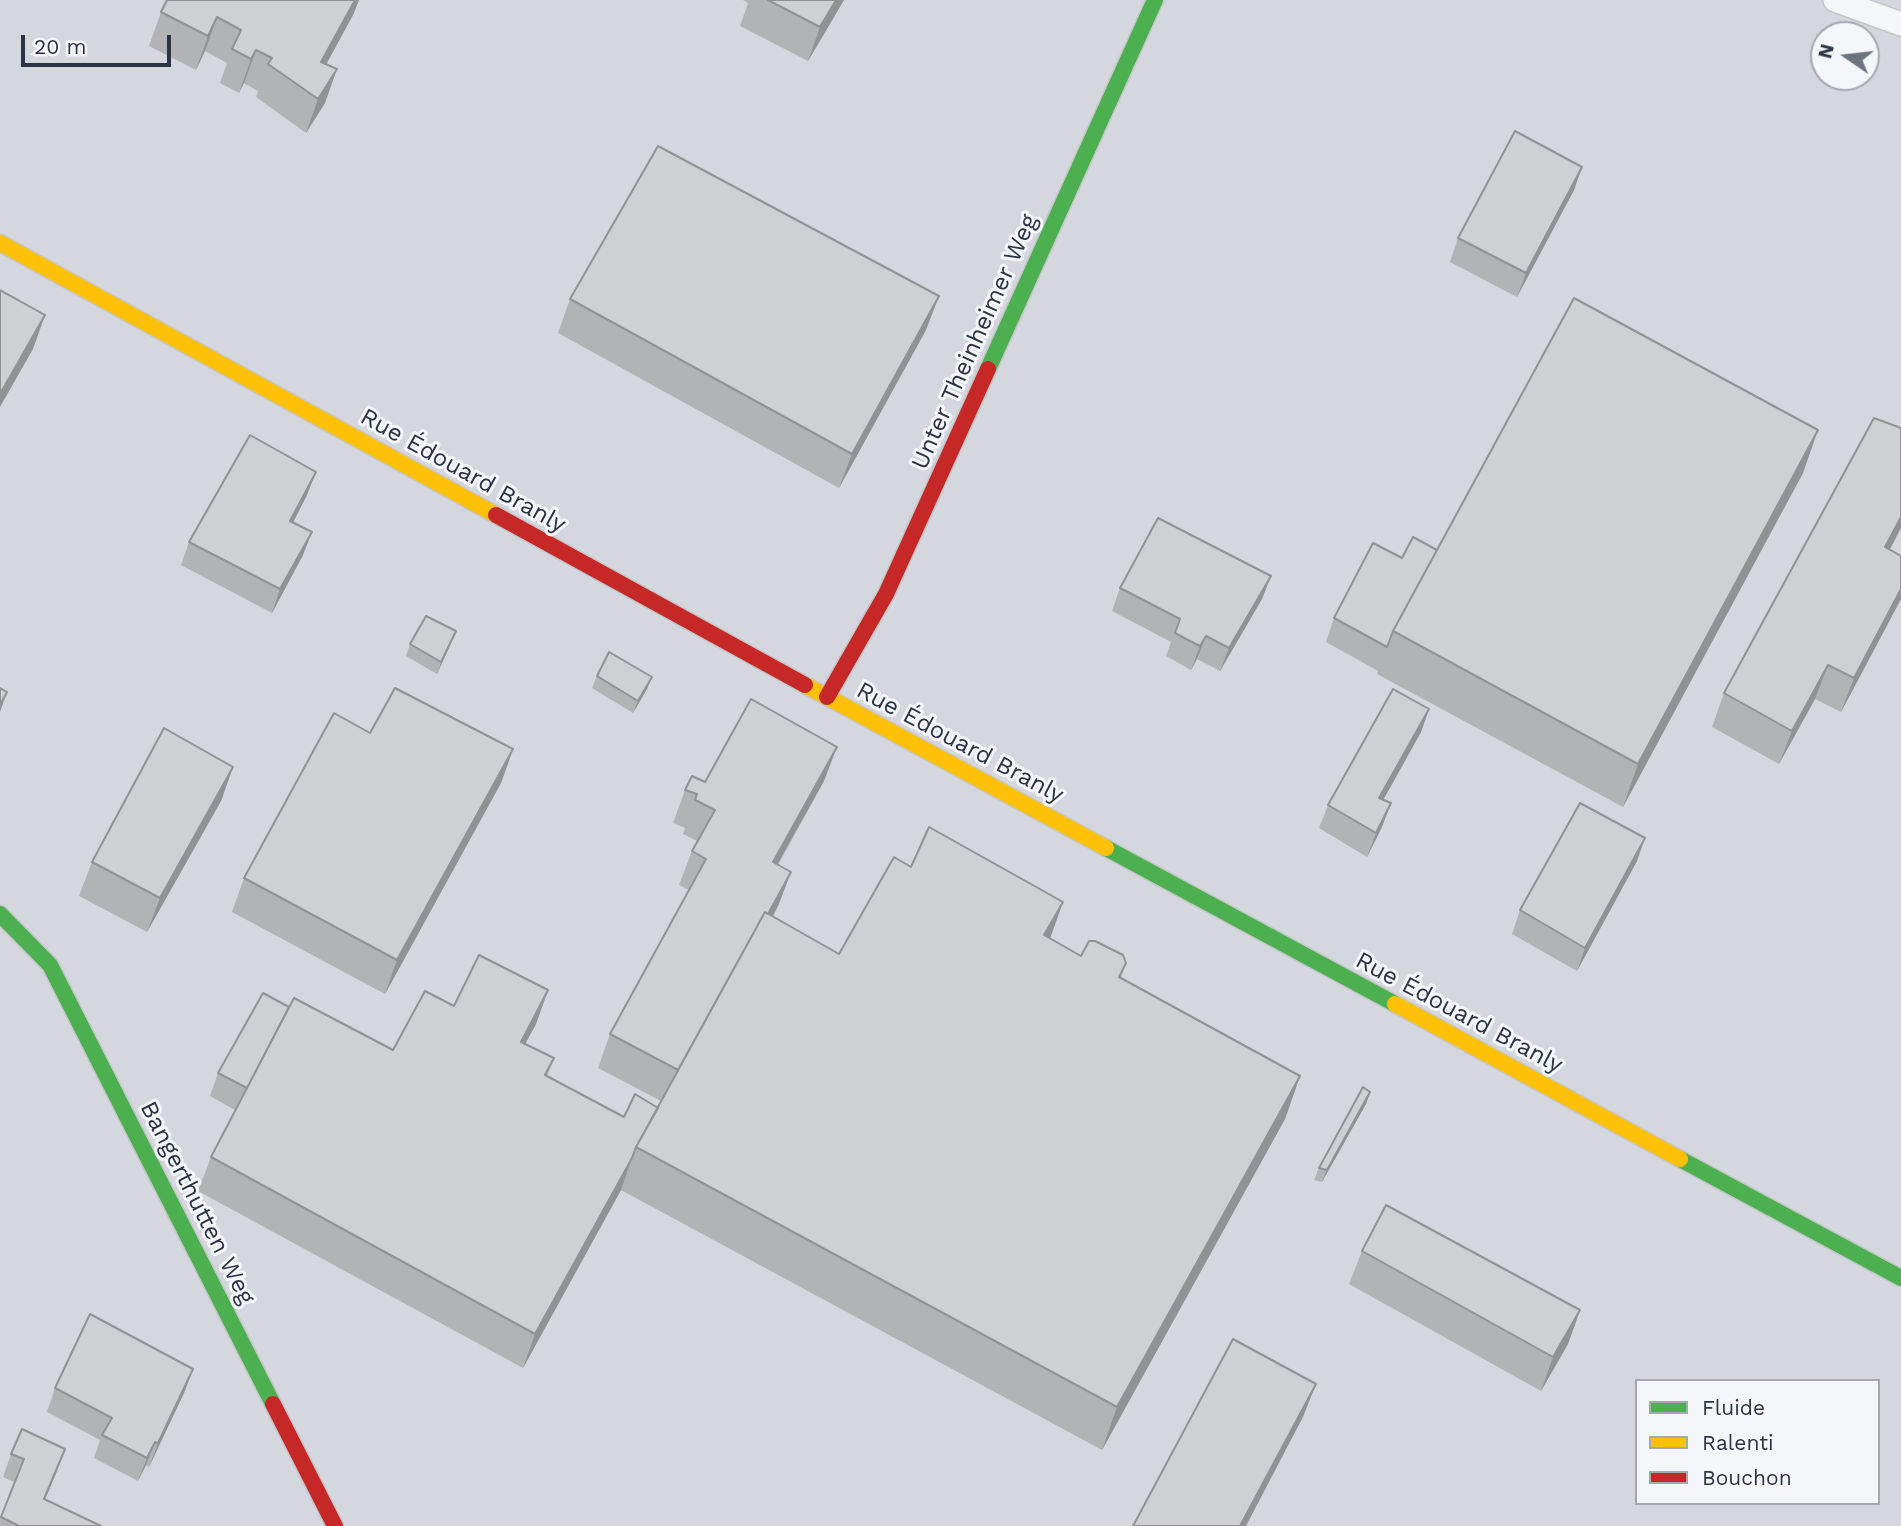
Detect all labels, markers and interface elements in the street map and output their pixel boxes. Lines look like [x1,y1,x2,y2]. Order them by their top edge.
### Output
scale bar [24,21,175,65]
north arrow [1810,21,1880,91]
text: 20 m [34,34,86,59]
text: N [1813,42,1839,61]
street label: Unter Theinheimer Weg [906,210,1044,474]
street label: Rue Édouard Branly [355,403,571,539]
street label: Rue Édouard Branly [851,676,1069,810]
street label: Rue Édouard Branly [1350,946,1568,1080]
street label: Bangerthutten Weg [133,1097,261,1309]
legend [1635,1379,1880,1505]
text: Fluide [1702,1395,1765,1420]
text: Ralenti [1702,1430,1774,1455]
text: Bouchon [1702,1465,1792,1490]

